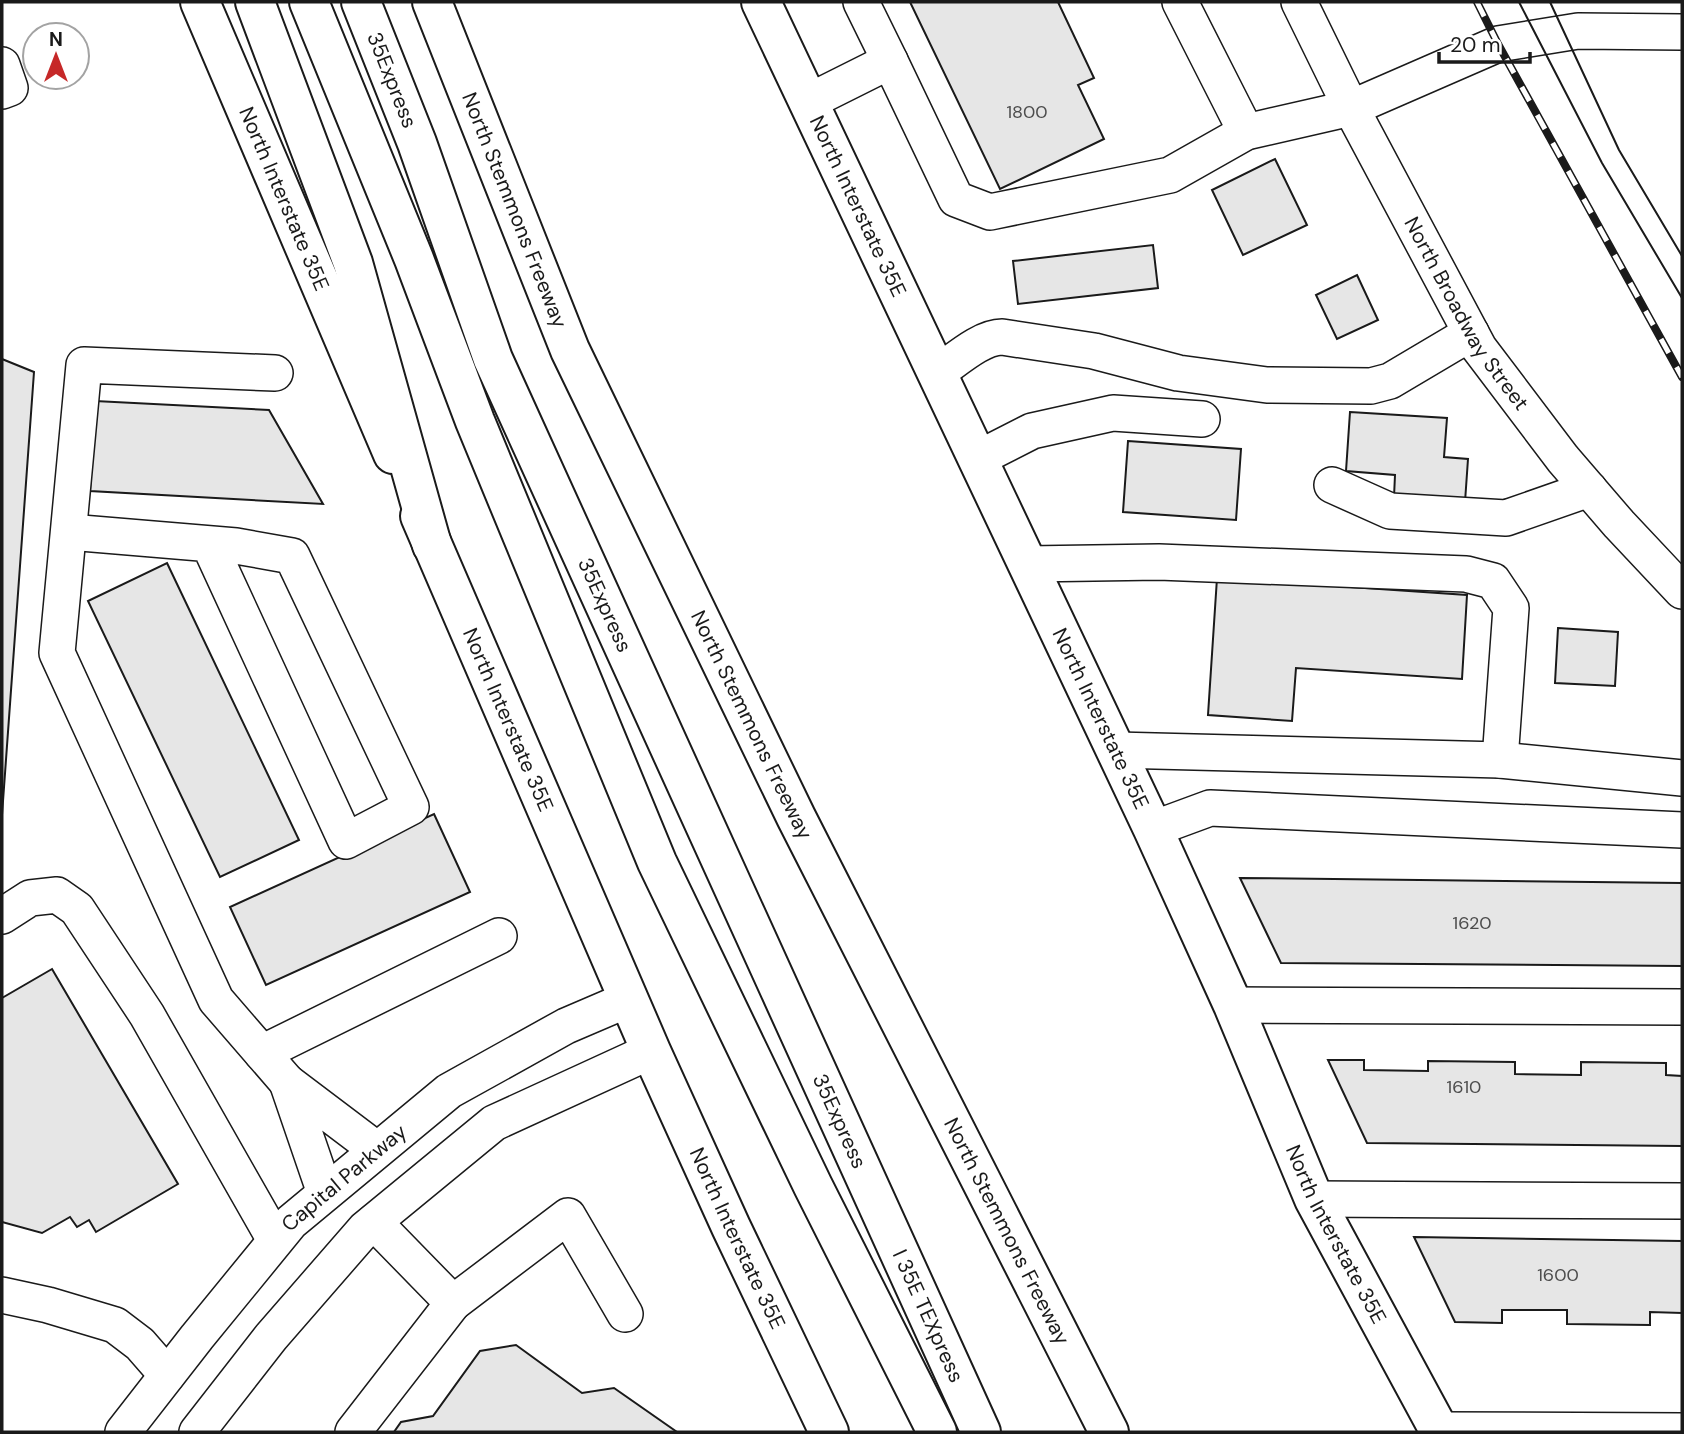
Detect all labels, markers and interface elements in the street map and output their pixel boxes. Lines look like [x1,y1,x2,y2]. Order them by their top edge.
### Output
north arrow [21,21,91,91]
scale bar [1439,21,1530,65]
text: N [49,27,63,52]
street label: 35Express [360,28,424,132]
text: 20 m [1450,31,1501,59]
street label: North Stemmons Freeway [455,88,574,333]
house number: 1800 [1006,100,1048,124]
street label: North Interstate 35E [232,103,336,295]
street label: North Interstate 35E [803,111,913,301]
street label: North Broadway Street [1398,212,1535,416]
street label: 35Express [571,553,639,657]
street label: North Stemmons Freeway [684,606,819,845]
street label: North Interstate 35E [1046,623,1156,814]
street label: North Interstate 35E [456,624,560,816]
house number: 1620 [1453,911,1491,935]
street label: 35Express [806,1069,873,1173]
house number: 1610 [1447,1075,1481,1099]
street label: North Stemmons Freeway [937,1113,1076,1350]
street label: Capital Parkway [275,1118,413,1237]
street label: North Interstate 35E [1279,1141,1393,1329]
street label: North Interstate 35E [683,1143,792,1334]
street label: I 35E TEXpress [886,1245,971,1387]
house number: 1600 [1537,1263,1579,1287]

